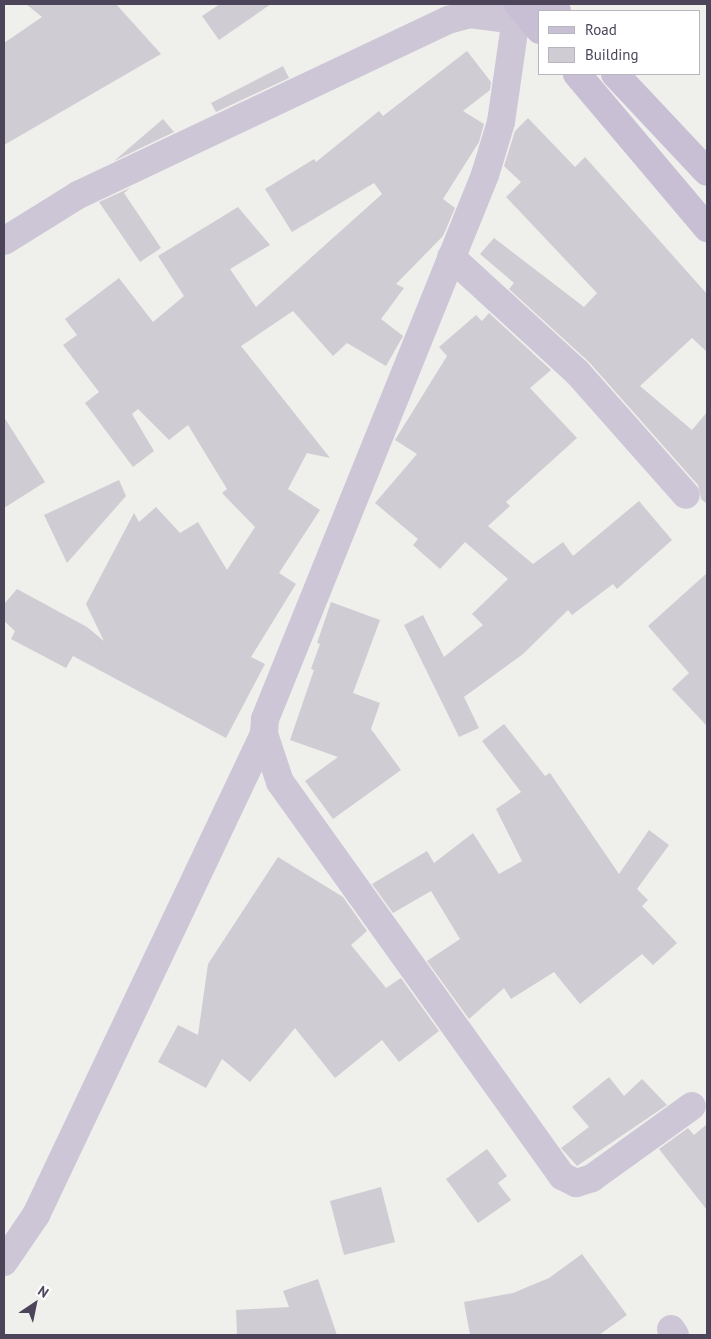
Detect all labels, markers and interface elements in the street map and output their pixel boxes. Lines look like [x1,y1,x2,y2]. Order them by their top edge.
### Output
legend [538,10,701,75]
text: Road [585,20,617,39]
text: Building [585,45,639,64]
north arrow [10,1279,60,1329]
text: N [35,1282,52,1302]

